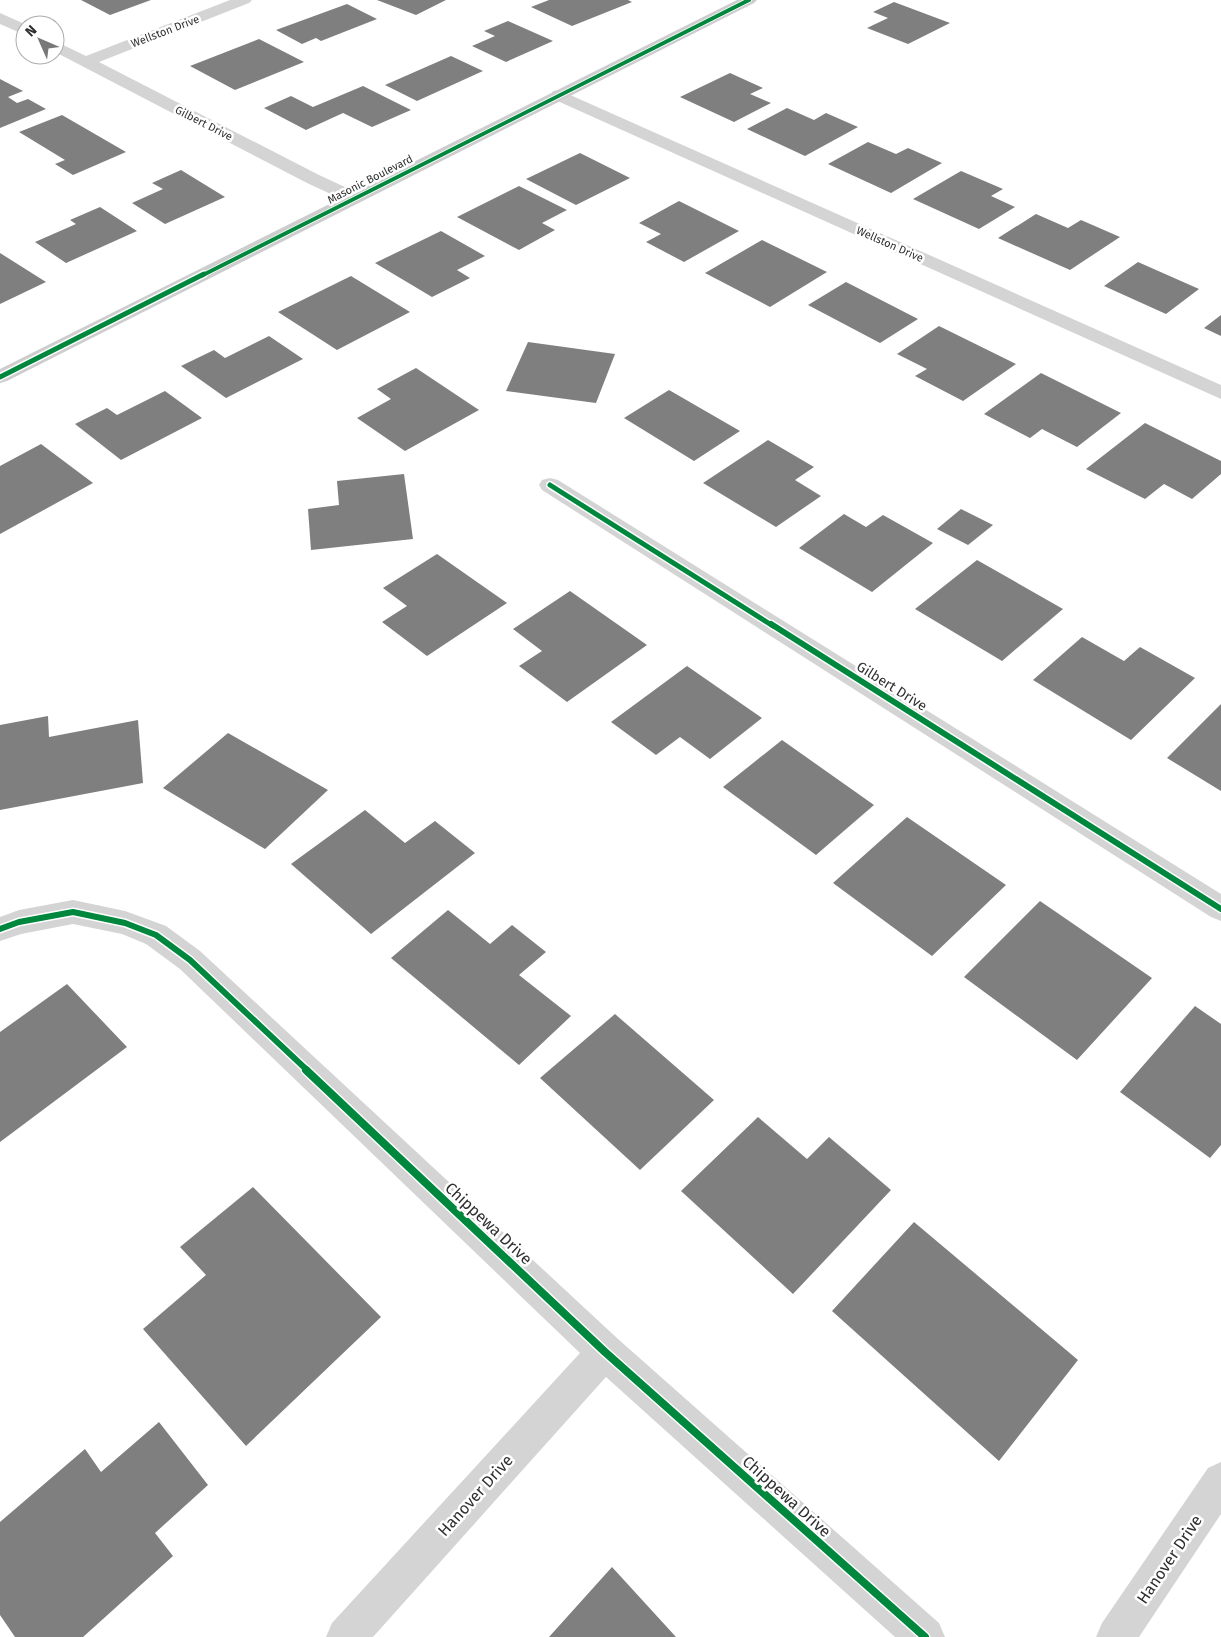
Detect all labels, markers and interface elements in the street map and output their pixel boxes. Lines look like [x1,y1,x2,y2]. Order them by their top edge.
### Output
street label: Wellston Drive [129,13,201,50]
north arrow [15,15,65,65]
text: N [22,22,40,40]
street label: Gilbert Drive [173,103,235,143]
street label: Masonic Boulevard [325,152,415,207]
street label: Wellston Drive [854,224,925,265]
street label: Gilbert Drive [853,658,930,715]
street label: Chippewa Drive [441,1178,536,1269]
street label: Hanover Drive [434,1451,517,1540]
street label: Chippewa Drive [739,1452,835,1541]
street label: Hanover Drive [1133,1511,1206,1607]

